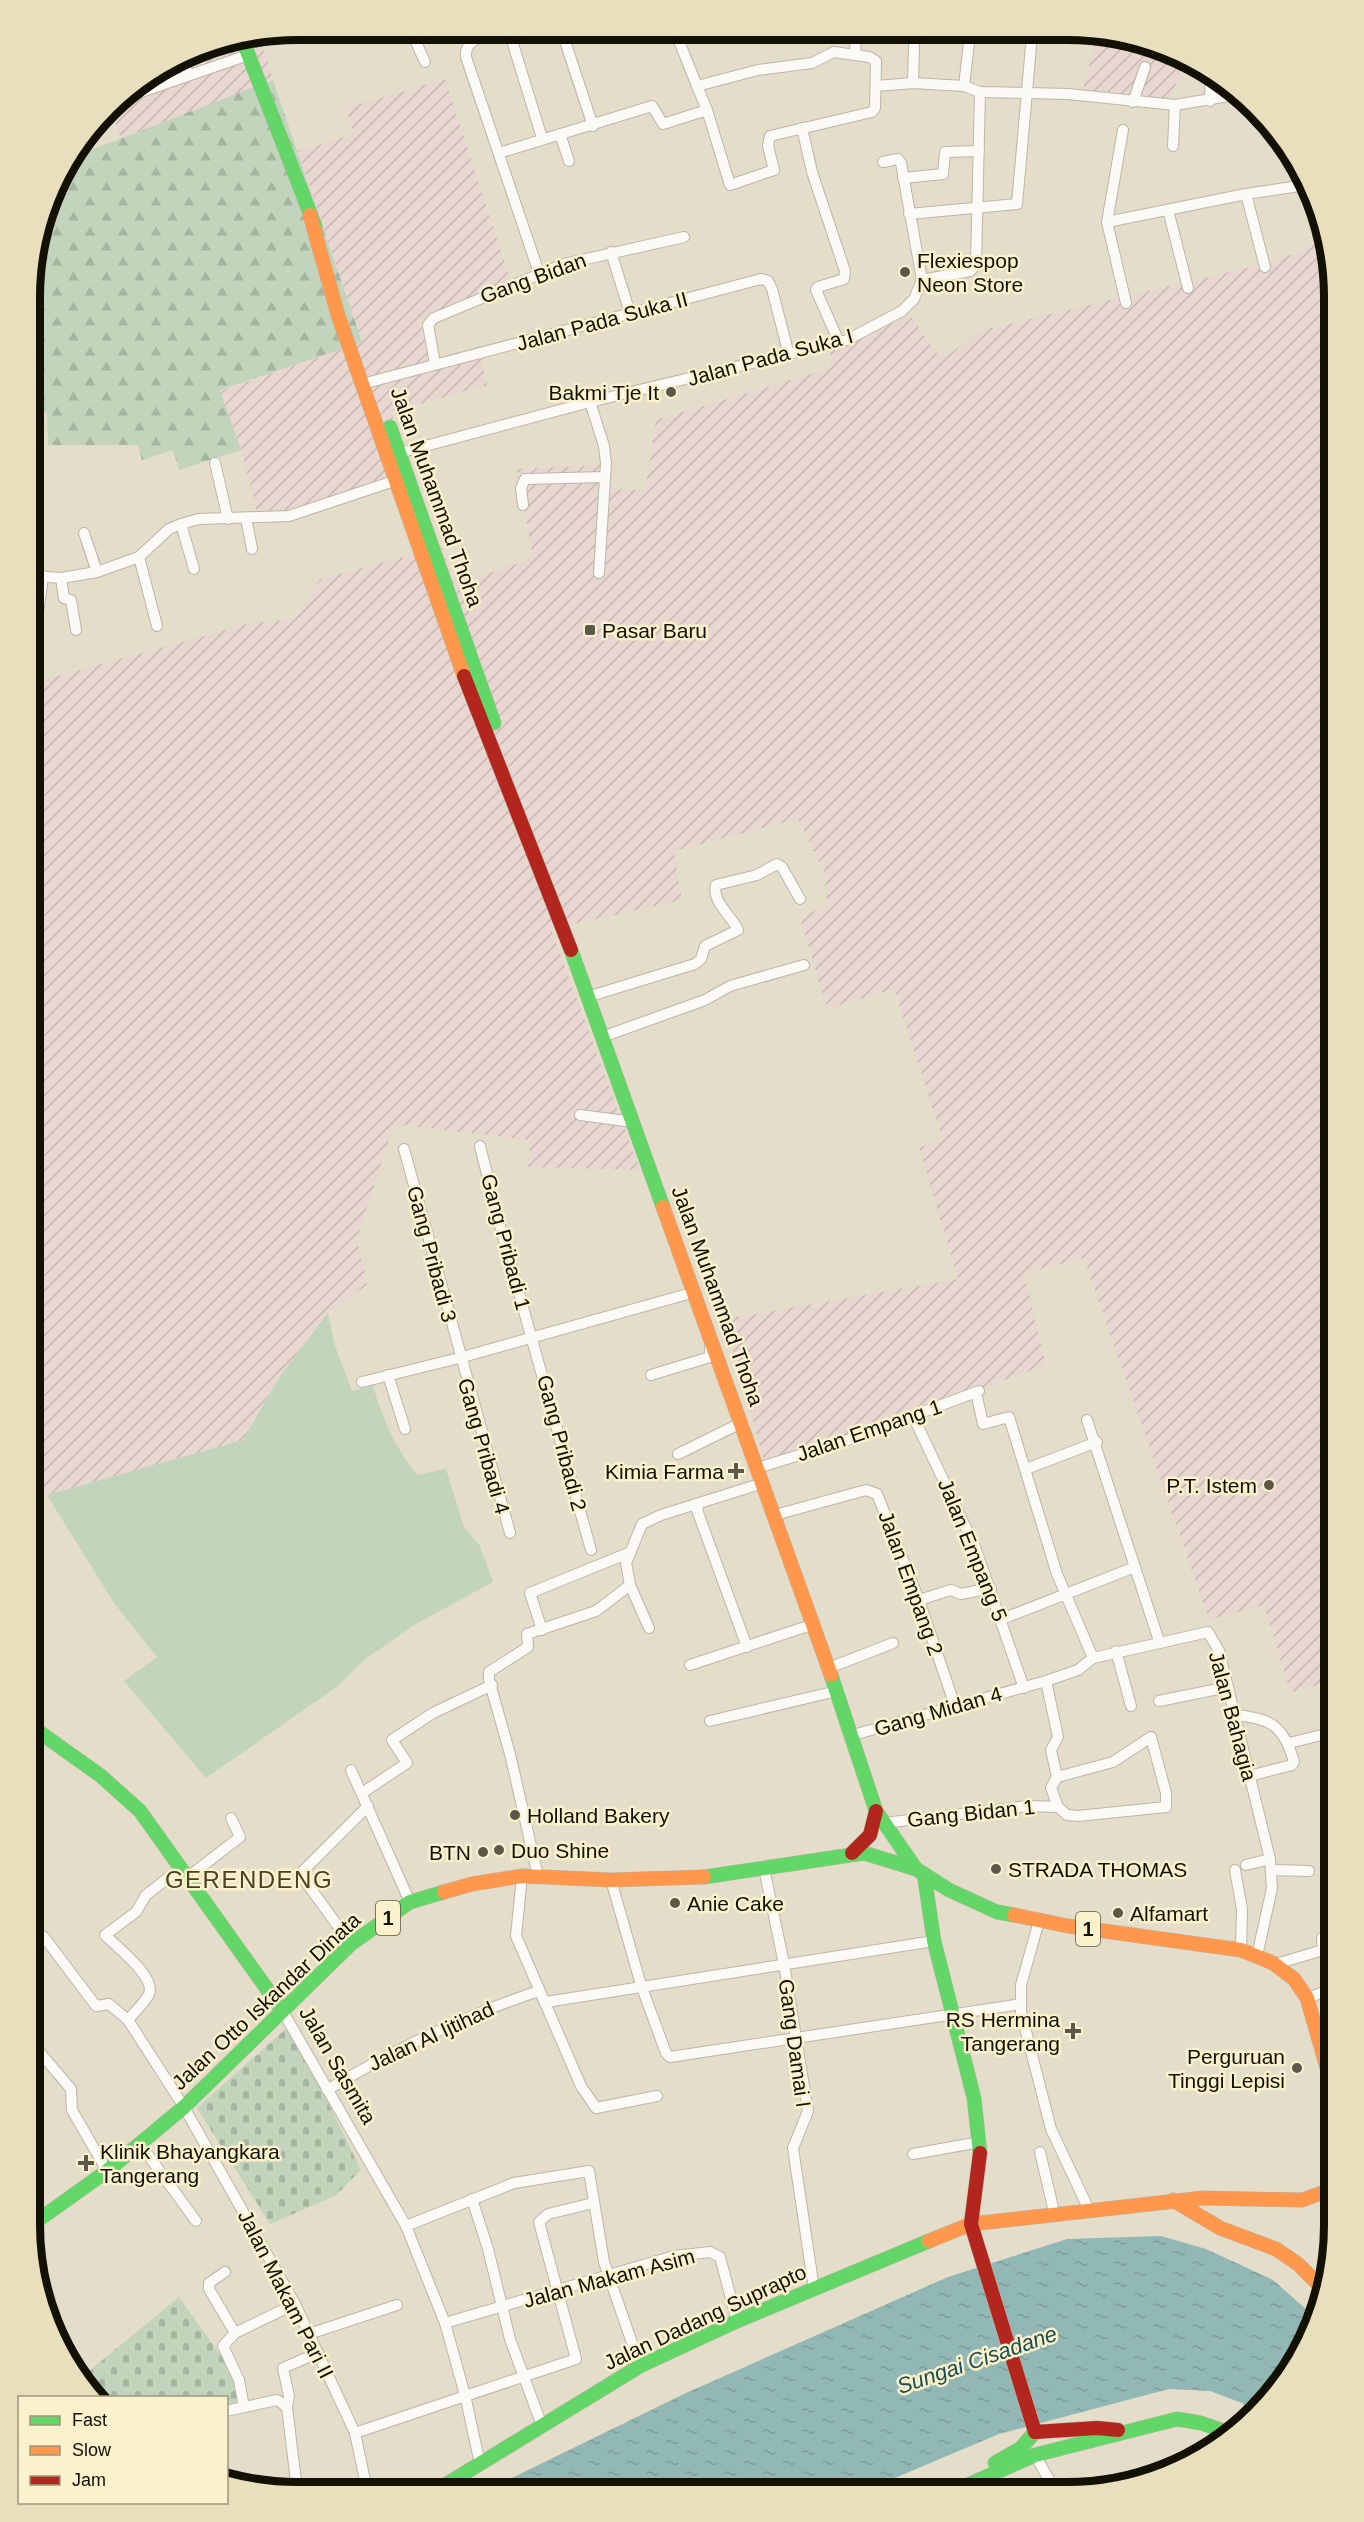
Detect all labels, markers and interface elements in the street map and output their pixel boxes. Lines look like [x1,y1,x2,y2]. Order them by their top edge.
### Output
street label: Gang Bidan [477,248,589,308]
place label: Flexiespop Neon Store [917,249,1023,296]
marker: Flexiespop Neon Store [898,265,912,279]
street label: Jalan Pada Suka II [514,287,690,355]
street label: Jalan Pada Suka I [685,324,855,390]
place label: Bakmi Tje It [549,381,659,404]
street label: Jalan Muhammad Thoha [387,384,488,610]
marker: Bakmi Tje It [664,385,678,399]
place label: Pasar Baru [602,619,707,642]
marker: Pasar Baru [583,623,597,637]
street label: Gang Pribadi 1 [477,1171,535,1313]
street label: Gang Pribadi 3 [403,1183,461,1325]
street label: Jalan Muhammad Thoha [668,1183,769,1409]
street label: Gang Pribadi 2 [533,1372,591,1514]
street label: Gang Pribadi 4 [454,1375,514,1517]
street label: Jalan Empang 1 [793,1394,945,1466]
place label: Kimia Farma [605,1460,724,1483]
marker: Kimia Farma [729,1464,743,1478]
place label: P.T. Istem [1166,1474,1257,1497]
street label: Jalan Empang 5 [934,1475,1012,1625]
marker: P.T. Istem [1262,1478,1276,1492]
street label: Jalan Empang 2 [874,1508,948,1658]
street label: Jalan Bahagia [1205,1649,1261,1784]
street label: Gang Midan 4 [871,1682,1005,1740]
street label: Gang Bidan 1 [906,1795,1036,1831]
place label: Holland Bakery [527,1804,670,1827]
marker: Holland Bakery [508,1808,522,1822]
place label: Duo Shine [511,1839,609,1862]
place label: BTN [429,1841,471,1864]
marker: Duo Shine [492,1843,506,1857]
marker: BTN [476,1845,490,1859]
place label: STRADA THOMAS [1008,1858,1187,1881]
marker: STRADA THOMAS [989,1862,1003,1876]
district label: GERENDENG [165,1866,333,1893]
place label: Anie Cake [687,1892,784,1915]
marker: Anie Cake [668,1896,682,1910]
road number: 1 [376,1901,400,1935]
place label: Alfamart [1130,1902,1208,1925]
marker: Alfamart [1111,1906,1125,1920]
street label: Jalan Otto Iskandar Dinata [167,1908,365,2094]
road number: 1 [1076,1912,1100,1946]
street label: Gang Damai I [775,1977,815,2109]
street label: Jalan Al Ijtihad [365,1997,497,2075]
street label: Jalan Sasmita [295,2002,381,2128]
place label: RS Hermina Tangerang [946,2008,1060,2055]
marker: RS Hermina Tangerang [1064,2022,1082,2040]
place label: Perguruan Tinggi Lepisi [1168,2045,1285,2092]
marker: Perguruan Tinggi Lepisi [1290,2061,1304,2075]
place label: Klinik Bhayangkara Tangerang [100,2140,280,2187]
marker: Klinik Bhayangkara Tangerang [77,2154,95,2172]
street label: Jalan Makam Pari II [234,2206,338,2382]
street label: Jalan Makam Asim [521,2244,697,2312]
street label: Jalan Dadang Suprapto [600,2260,810,2374]
water label: Sungai Cisadane [894,2321,1060,2399]
legend [18,2396,228,2504]
text: Fast [72,2410,107,2430]
text: Slow [72,2440,112,2460]
text: Jam [72,2470,106,2490]

